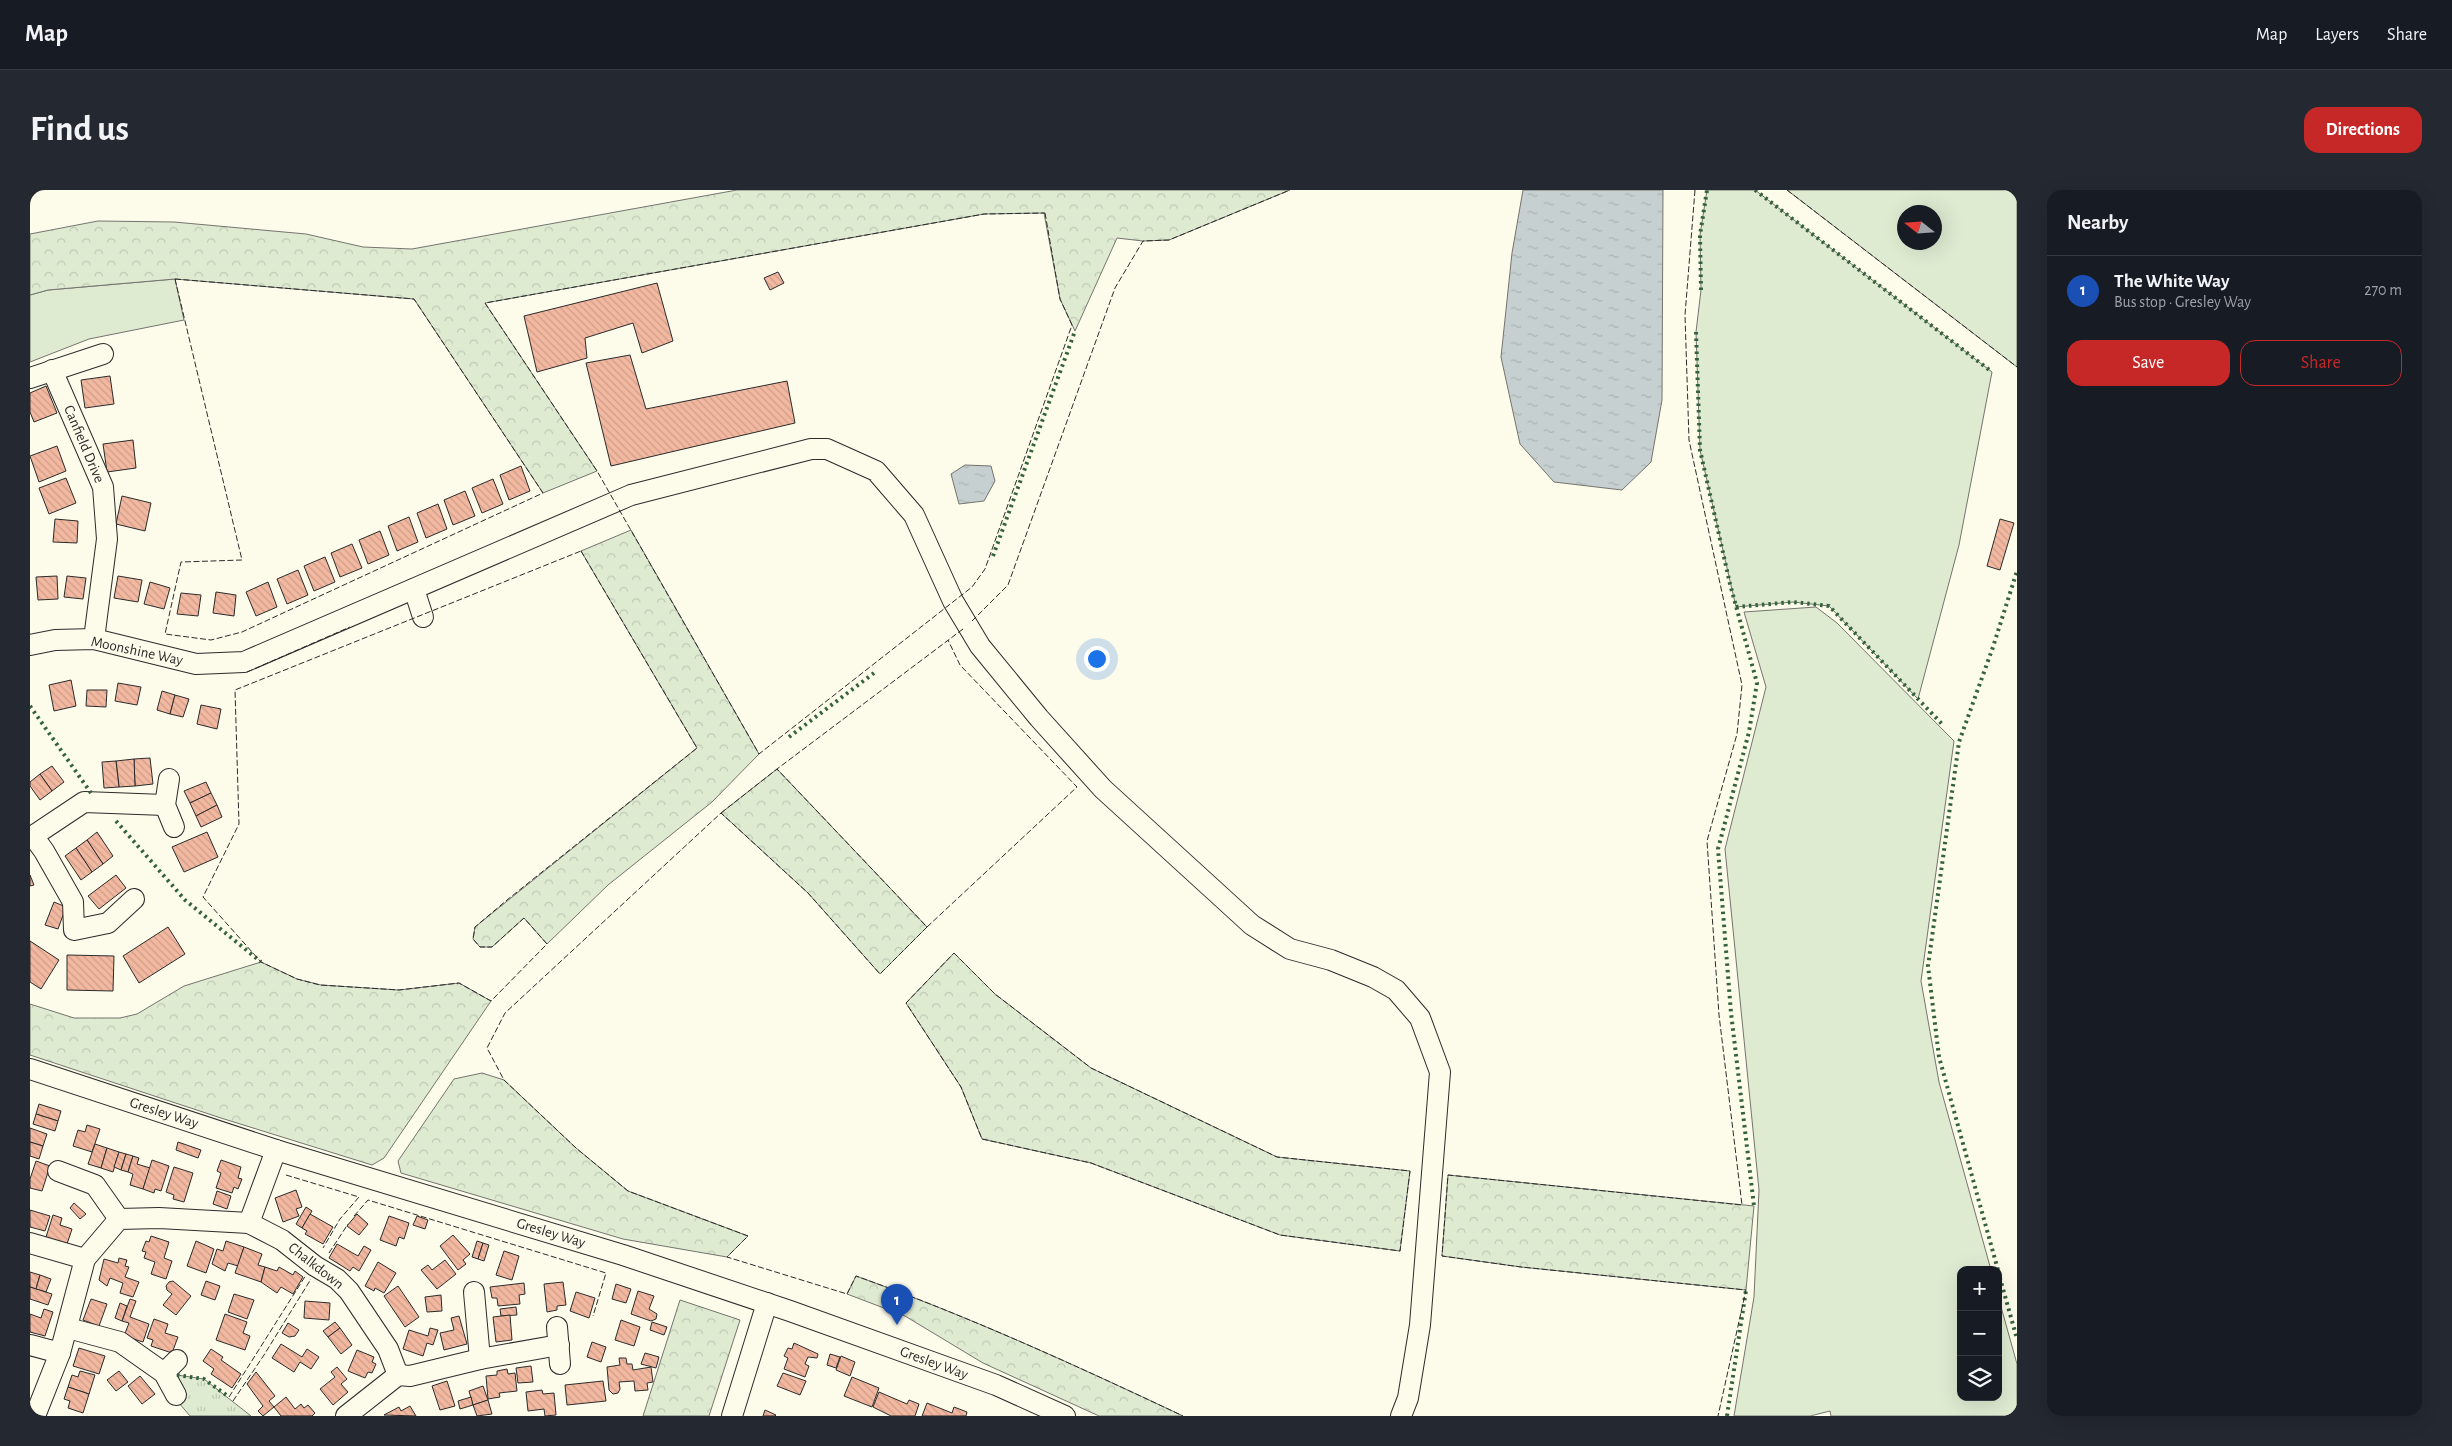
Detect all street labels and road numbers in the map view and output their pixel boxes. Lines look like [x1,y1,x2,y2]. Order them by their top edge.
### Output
street label: Canfield Drive [61,403,107,485]
street label: Moonshine Way [90,634,185,668]
street label: Gresley Way [128,1095,201,1131]
street label: Gresley Way [515,1215,588,1251]
street label: Chalkdown [286,1240,346,1292]
street label: Gresley Way [898,1344,971,1382]

